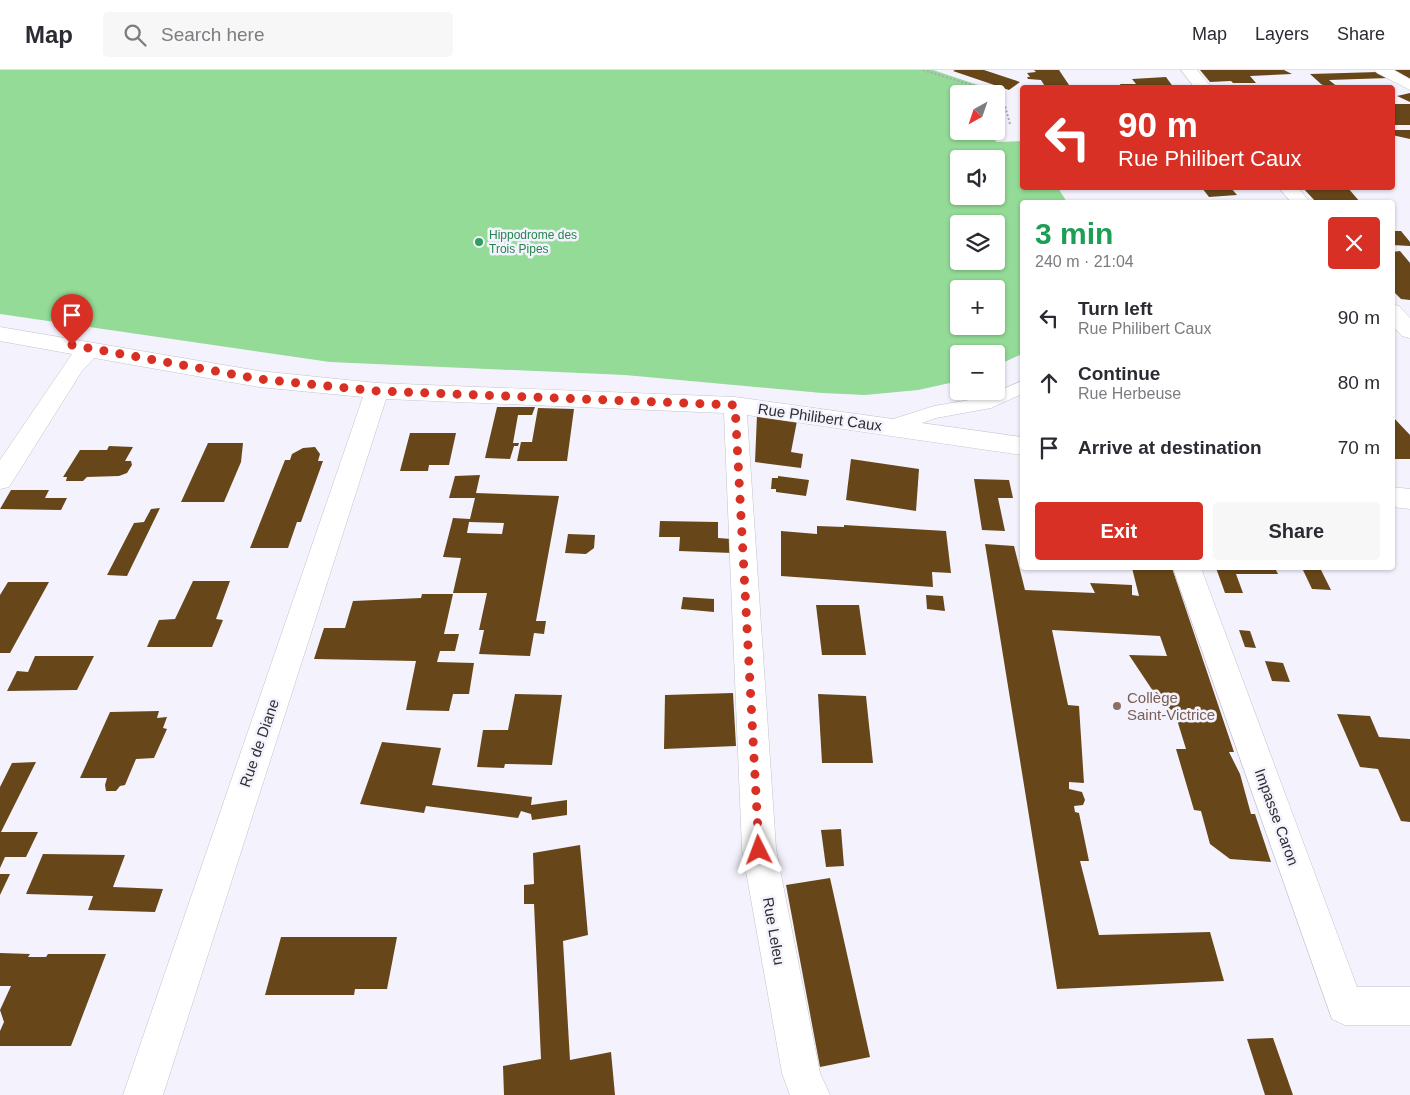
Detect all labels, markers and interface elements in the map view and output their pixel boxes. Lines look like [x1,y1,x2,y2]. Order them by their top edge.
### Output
search box [103,12,453,57]
text: Map [25,21,73,48]
icon: search [121,21,149,49]
text: Search here [161,24,265,45]
text: Map [1192,24,1227,44]
text: Layers [1255,24,1309,44]
text: Share [1337,24,1385,44]
north arrow [950,85,1005,140]
map controls [950,85,1005,400]
icon: left [1035,105,1100,170]
text: 90 m [1118,105,1198,144]
text: Rue Philibert Caux [1118,146,1301,171]
button: sound [950,150,1005,205]
button: layers [950,215,1005,270]
text: 3 min [1035,217,1113,250]
button: close [1328,217,1380,269]
place label: Hippodrome des Trois Pipes [489,228,577,256]
marker: Hippodrome des Trois Pipes [473,236,485,248]
text: 240 m · 21:04 [1035,253,1134,270]
button: + [950,280,1005,335]
pin [51,294,93,345]
text: Turn left [1078,298,1153,319]
icon: arrive [58,301,86,329]
icon: left [1035,304,1063,332]
text: 90 m [1338,307,1380,328]
text: Rue Philibert Caux [1078,320,1211,337]
button: − [950,345,1005,400]
text: Continue [1078,363,1160,384]
icon: ahead [1035,369,1063,397]
text: 80 m [1338,372,1380,393]
text: Rue Herbeuse [1078,385,1181,402]
street label: Rue Philibert Caux [757,400,884,434]
icon: arrive [1035,434,1063,462]
text: Arrive at destination [1078,437,1262,458]
text: 70 m [1338,437,1380,458]
button: Exit [1035,502,1203,560]
button: Share [1213,502,1380,560]
place label: Collège Saint-Victrice [1127,689,1215,723]
street label: Rue de Diane [236,697,282,789]
marker: Collège Saint-Victrice [1111,700,1123,712]
street label: Impasse Caron [1252,766,1302,868]
position arrow [732,823,784,875]
street label: Rue Leleu [760,896,788,966]

